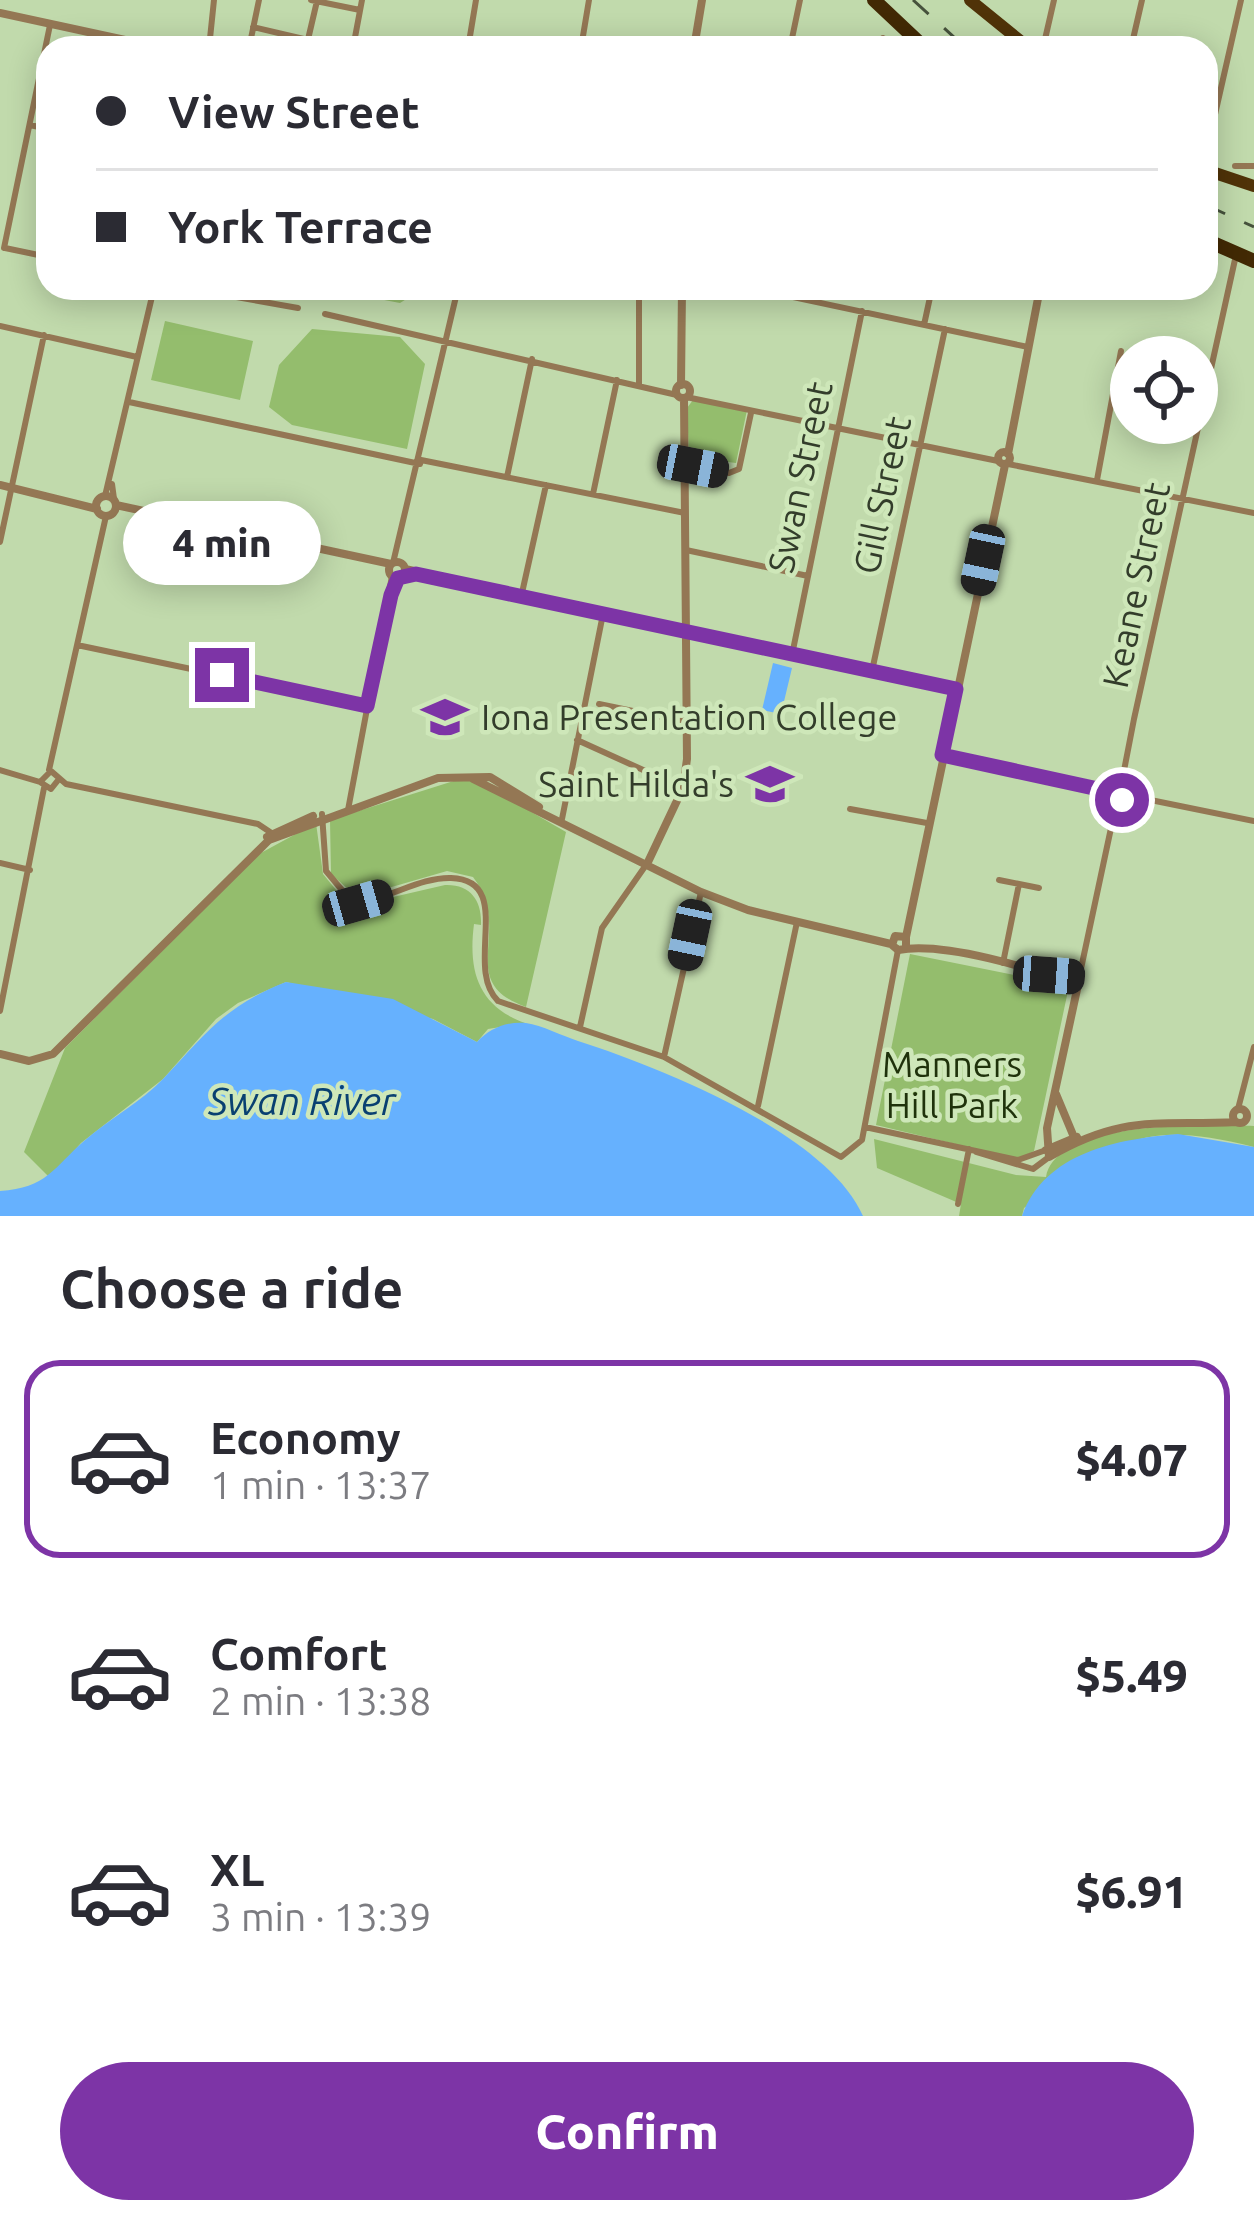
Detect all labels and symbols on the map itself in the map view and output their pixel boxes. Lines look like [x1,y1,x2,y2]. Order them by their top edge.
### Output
street label: Swan Street [759,377,840,576]
street label: Gill Street [845,412,918,578]
car [654,441,732,491]
street label: Keane Street [1094,478,1177,691]
callout: 4 min [123,501,321,585]
car [958,521,1008,599]
route end [195,648,249,702]
school or university icon: Iona Presentation College [420,692,470,742]
place label: Iona Presentation College [481,696,897,737]
school or university icon: Saint Hilda's [745,759,795,809]
place label: Saint Hilda's [538,763,734,804]
route start [1095,773,1149,827]
car [318,876,398,930]
car [665,896,715,974]
car [1012,955,1086,995]
park label: Manners Hill Park [882,1043,1022,1125]
water label: Swan River [207,1079,397,1122]

